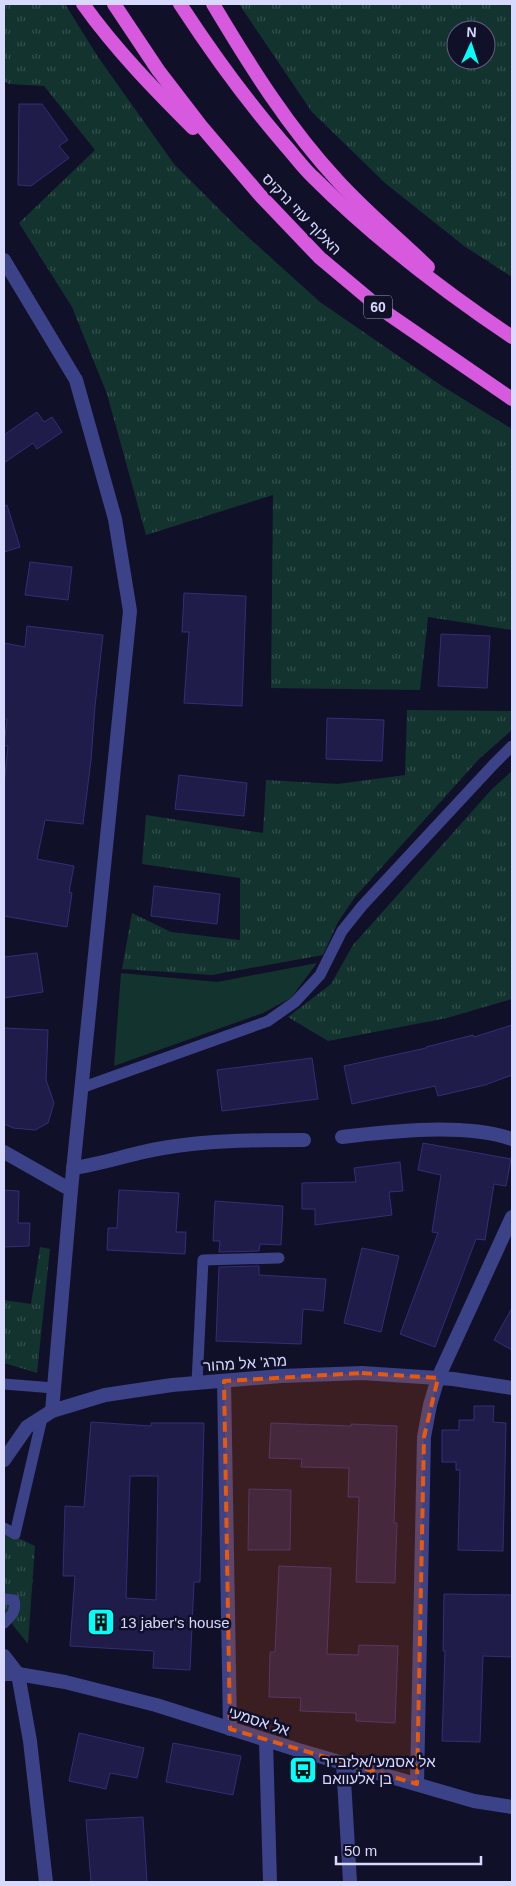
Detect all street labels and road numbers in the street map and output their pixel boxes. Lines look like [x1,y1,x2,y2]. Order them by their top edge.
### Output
street label: האלוף עוזי נרקיס [259,170,345,258]
road number: 60 [364,296,392,318]
street label: מרג' אל מהור [203,1352,287,1374]
street label: אל אסמעי [226,1703,292,1739]

